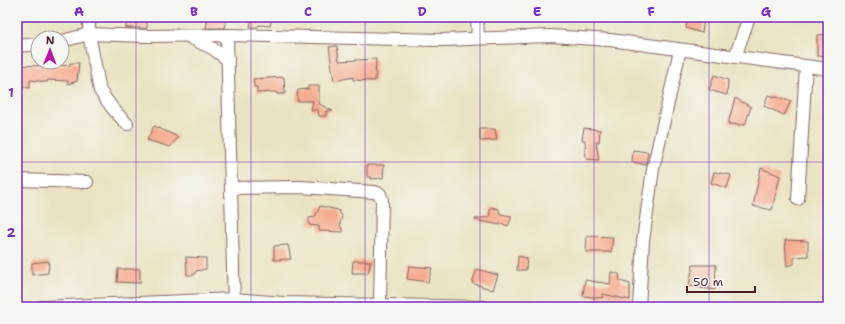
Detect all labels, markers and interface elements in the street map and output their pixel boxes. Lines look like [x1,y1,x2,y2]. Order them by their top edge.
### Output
text: A [74,3,84,20]
text: B [190,3,198,20]
text: C [304,3,312,20]
text: D [417,3,427,20]
text: E [533,3,542,20]
text: F [647,3,655,20]
text: G [761,3,772,20]
north arrow [30,30,70,70]
text: N [46,33,55,48]
text: 1 [8,84,14,101]
text: 2 [6,224,16,241]
scale bar [687,268,755,294]
text: 50 m [693,274,723,290]

